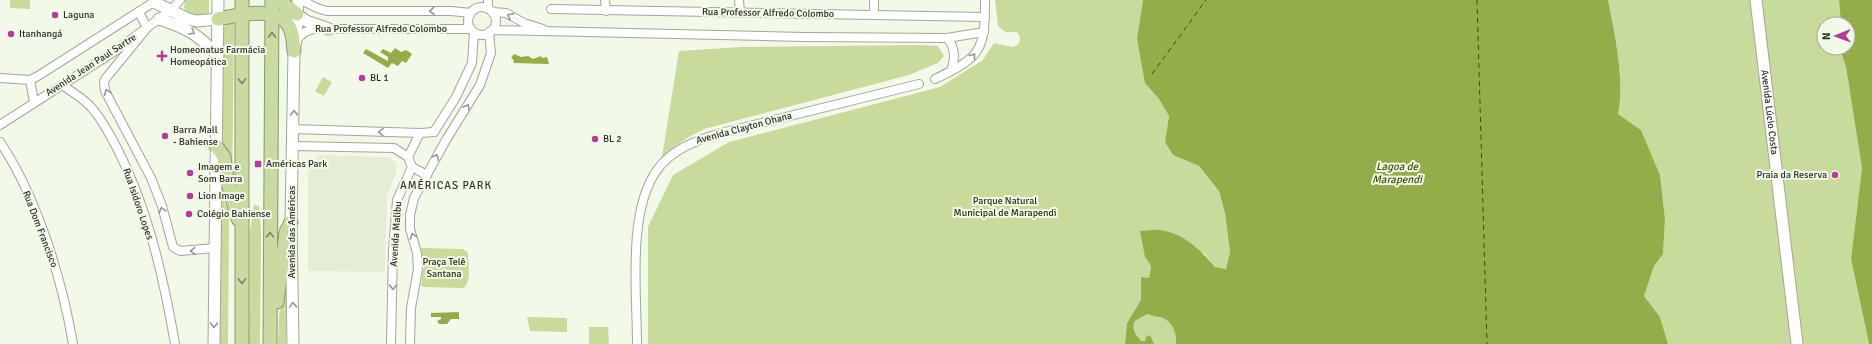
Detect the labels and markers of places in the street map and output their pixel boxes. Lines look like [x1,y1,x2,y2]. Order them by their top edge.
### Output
place label: Laguna [63,9,94,21]
marker: Laguna [50,10,60,20]
place label: Itanhangá [19,28,62,40]
marker: Itanhangá [6,29,16,39]
place label: Homeonatus Farmácia Homeopática [170,44,265,68]
marker: Homeonatus Farmácia Homeopática [157,51,167,61]
place label: BL 1 [370,72,389,84]
marker: BL 1 [357,73,367,83]
place label: Barra Mall - Bahiense [173,124,218,148]
marker: Barra Mall - Bahiense [160,131,170,141]
place label: BL 2 [603,133,622,145]
marker: BL 2 [590,134,600,144]
place label: Américas Park [266,158,327,170]
marker: Américas Park [253,159,263,169]
place label: Imagem e Som Barra [198,161,242,185]
marker: Imagem e Som Barra [185,168,195,178]
place label: Praia da Reserva [1756,169,1827,181]
marker: Praia da Reserva [1830,170,1840,180]
place label: Lion Image [198,190,245,202]
marker: Lion Image [185,191,195,201]
place label: Colégio Bahiense [197,208,270,220]
marker: Colégio Bahiense [184,209,194,219]

